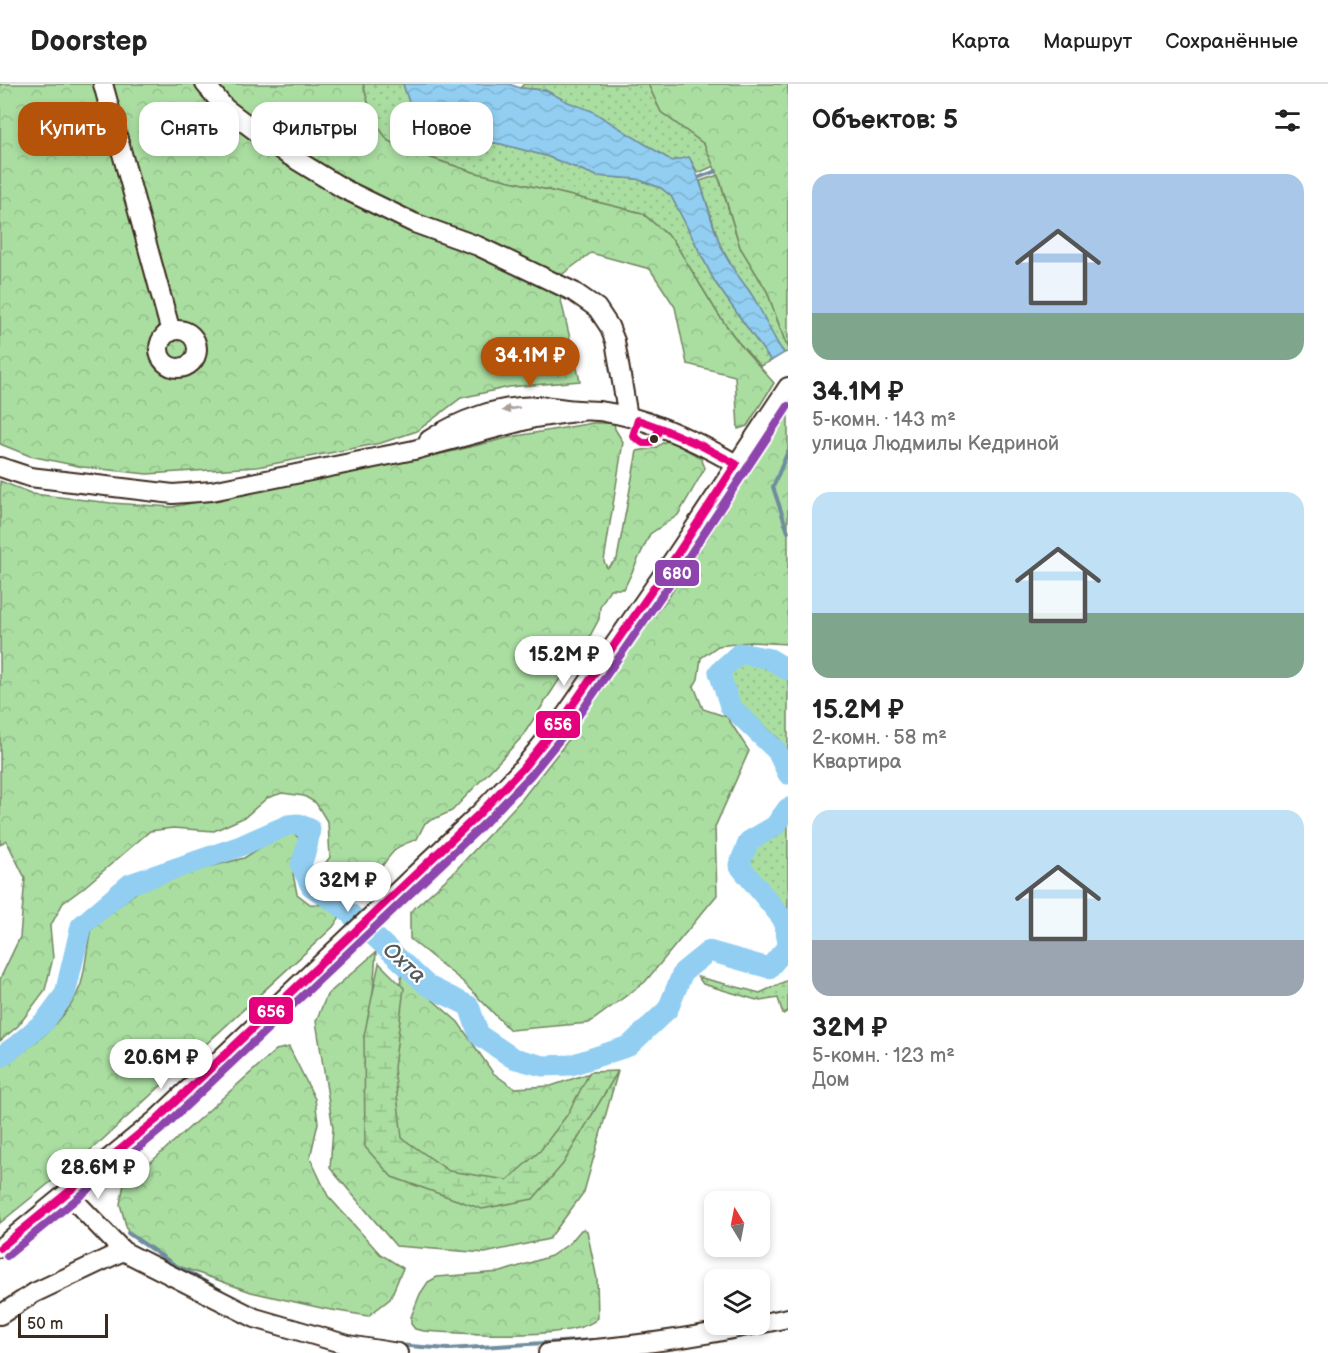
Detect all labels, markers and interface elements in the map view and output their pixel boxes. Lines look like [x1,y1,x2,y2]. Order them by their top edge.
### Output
text: Doorstep [30,25,147,58]
text: Карта [951,29,1010,54]
text: Маршрут [1043,29,1132,54]
text: Сохранённые [1165,29,1298,54]
chip: Купить [18,102,127,156]
chip: Снять [139,102,239,156]
chip: Фильтры [251,102,378,156]
chip: Новое [390,102,493,156]
icon: filters [1271,104,1304,137]
text: Объектов: 5 [812,105,958,136]
icon: home [1004,213,1112,321]
pin: 34.1M ₽ [475,337,585,388]
text: 34.1M ₽ [495,344,565,368]
text: 34.1M ₽ [812,377,904,408]
one-way arrow [501,405,520,414]
text: 5-комн. · 143 m² [812,408,956,432]
text: улица Людмилы Кедриной [812,432,1059,456]
unlabelled marker [648,433,660,445]
icon: home [1004,531,1112,639]
line badge: 680 [654,559,700,587]
text: 680 [662,565,692,584]
pin: 15.2M ₽ [509,636,619,687]
text: 15.2M ₽ [529,643,599,667]
text: 15.2M ₽ [812,695,904,726]
line badge: 656 [535,710,581,739]
text: 656 [544,716,573,735]
text: 2-комн. · 58 m² [812,726,947,750]
text: Квартира [812,750,902,774]
icon: home [1004,849,1112,957]
pin: 32M ₽ [306,862,390,913]
text: 32M ₽ [319,869,377,893]
water label: Охта [377,937,431,989]
line badge: 656 [248,996,294,1025]
text: 656 [257,1003,286,1022]
text: 32M ₽ [812,1013,887,1044]
pin: 20.6M ₽ [106,1039,216,1090]
text: 5-комн. · 123 m² [812,1044,955,1068]
text: 20.6M ₽ [124,1046,198,1070]
text: Дом [812,1068,850,1092]
pin: 28.6M ₽ [43,1149,153,1200]
text: 28.6M ₽ [61,1156,135,1180]
north arrow [704,1191,770,1257]
map controls [704,1191,770,1335]
button: layers [704,1269,770,1335]
scale bar [18,1311,108,1338]
text: 50 m [27,1315,63,1334]

